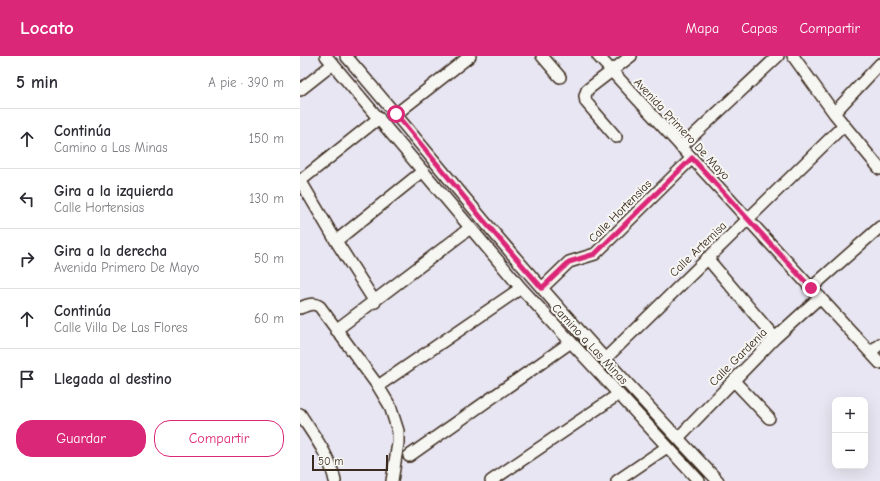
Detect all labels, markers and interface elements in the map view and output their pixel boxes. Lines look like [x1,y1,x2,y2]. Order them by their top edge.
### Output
text: Locato [20,17,74,39]
text: Mapa [686,20,719,37]
text: Capas [741,20,777,37]
text: Compartir [799,20,860,37]
text: 5 min [16,73,58,92]
text: A pie · 390 m [208,75,284,90]
street label: Avenida Primero De Mayo [631,75,733,183]
route start [387,105,405,123]
text: Continúa [54,122,111,140]
icon: ahead [16,128,38,150]
text: 150 m [249,131,284,146]
text: Camino a Las Minas [54,140,168,155]
street label: Calle Hortensias [586,177,654,245]
text: Gira a la izquierda [54,182,174,200]
icon: left [16,188,38,210]
text: 130 m [249,191,284,206]
text: Calle Hortensias [54,200,144,215]
street label: Calle Artemisa [667,218,729,280]
text: Gira a la derecha [54,242,167,260]
icon: right [16,248,38,270]
text: 50 m [254,251,284,266]
text: Avenida Primero De Mayo [54,260,199,275]
route end [802,279,820,297]
street label: Camino a Las Minas [549,301,631,387]
text: Continúa [54,302,111,320]
icon: ahead [16,308,38,330]
text: 60 m [254,311,284,326]
text: Calle Villa De Las Flores [54,320,188,335]
street label: Calle Gardenia [706,325,770,389]
icon: arrive [16,368,38,390]
text: Llegada al destino [54,370,172,388]
map controls [832,397,868,469]
button: + [832,397,868,433]
button: Guardar [16,420,146,457]
button: Compartir [154,420,284,457]
button: − [832,433,868,469]
scale bar [312,453,388,472]
text: 50 m [318,455,343,468]

